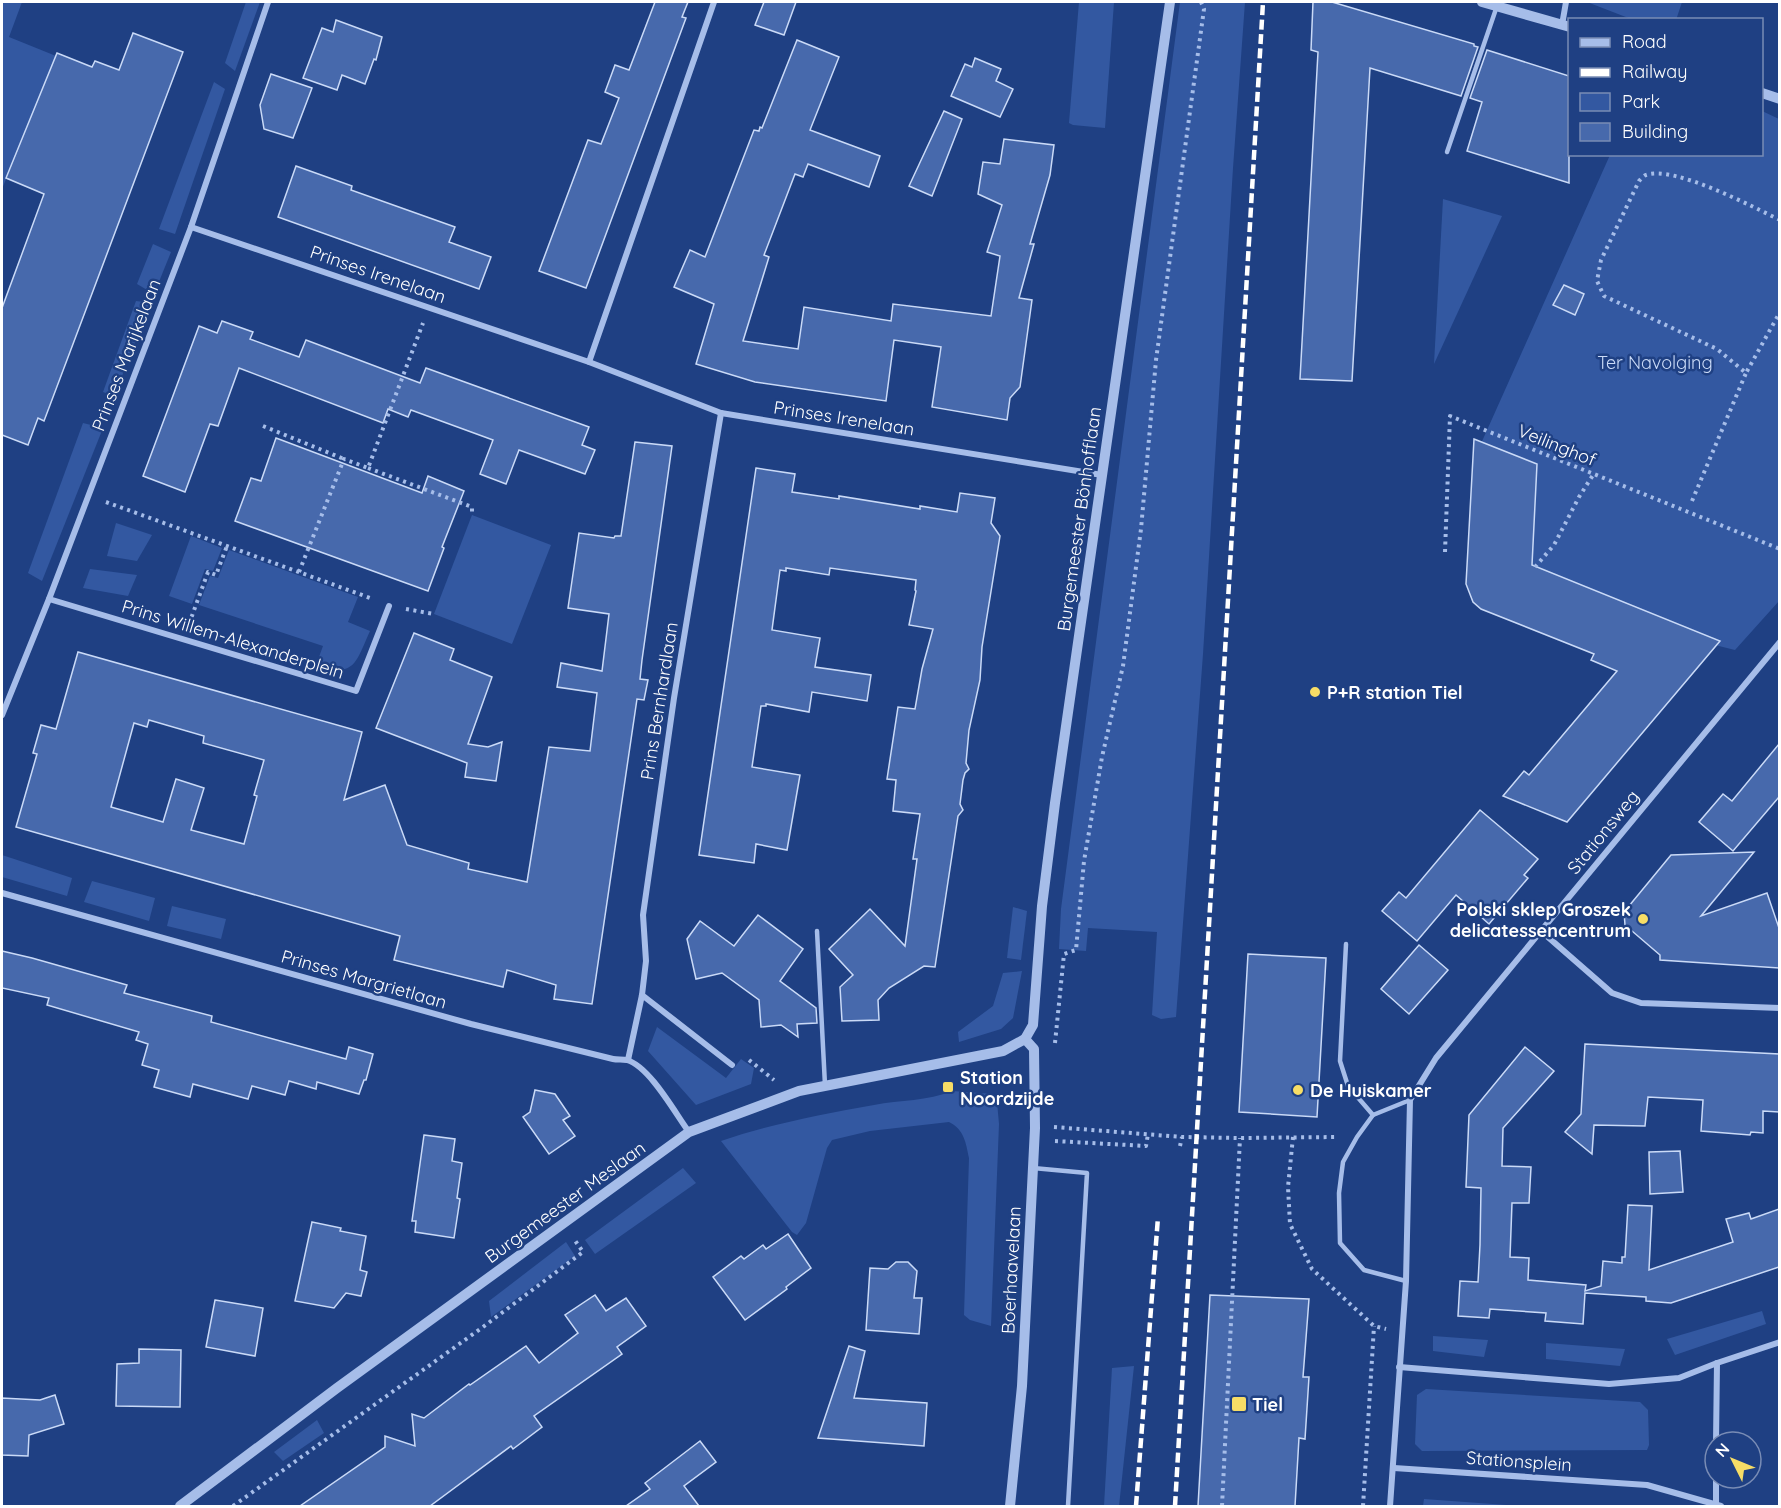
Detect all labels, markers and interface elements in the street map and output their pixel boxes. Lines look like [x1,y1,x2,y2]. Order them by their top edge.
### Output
legend [1568,18,1763,156]
text: Road [1622,30,1667,53]
text: Railway [1622,60,1688,83]
text: Park [1622,90,1660,113]
text: Building [1622,120,1688,143]
street label: Prinses Irenelaan [307,240,449,308]
street label: Prinses Marijkelaan [86,276,166,434]
park label: Ter Navolging [1597,351,1713,374]
street label: Prinses Irenelaan [772,396,916,440]
street label: Burgemeester Bönhofflaan [1052,405,1106,633]
street label: Veilinghof [1514,419,1600,471]
street label: Prins Willem-Alexanderplein [119,594,347,684]
street label: Prins Bernhardlaan [635,620,683,782]
place label: P+R station Tiel [1327,681,1463,704]
marker: P+R station Tiel [1308,685,1322,699]
street label: Stationsweg [1562,785,1644,879]
place label: Polski sklep Groszek delicatessencentrum [1450,898,1631,942]
marker: Polski sklep Groszek delicatessencentrum [1636,912,1650,926]
street label: Prinses Margrietlaan [279,944,449,1014]
place label: Station Noordzijde [960,1066,1054,1110]
place label: De Huiskamer [1310,1079,1432,1102]
marker: Station Noordzijde [941,1080,955,1094]
marker: De Huiskamer [1291,1083,1305,1097]
street label: Burgemeester Meslaan [480,1136,650,1268]
street label: Boerhaavelaan [996,1206,1026,1334]
place label: Tiel [1252,1393,1283,1416]
marker: Tiel [1230,1395,1248,1413]
north arrow [1703,1430,1763,1490]
text: N [1711,1439,1733,1461]
street label: Stationsplein [1465,1446,1573,1476]

